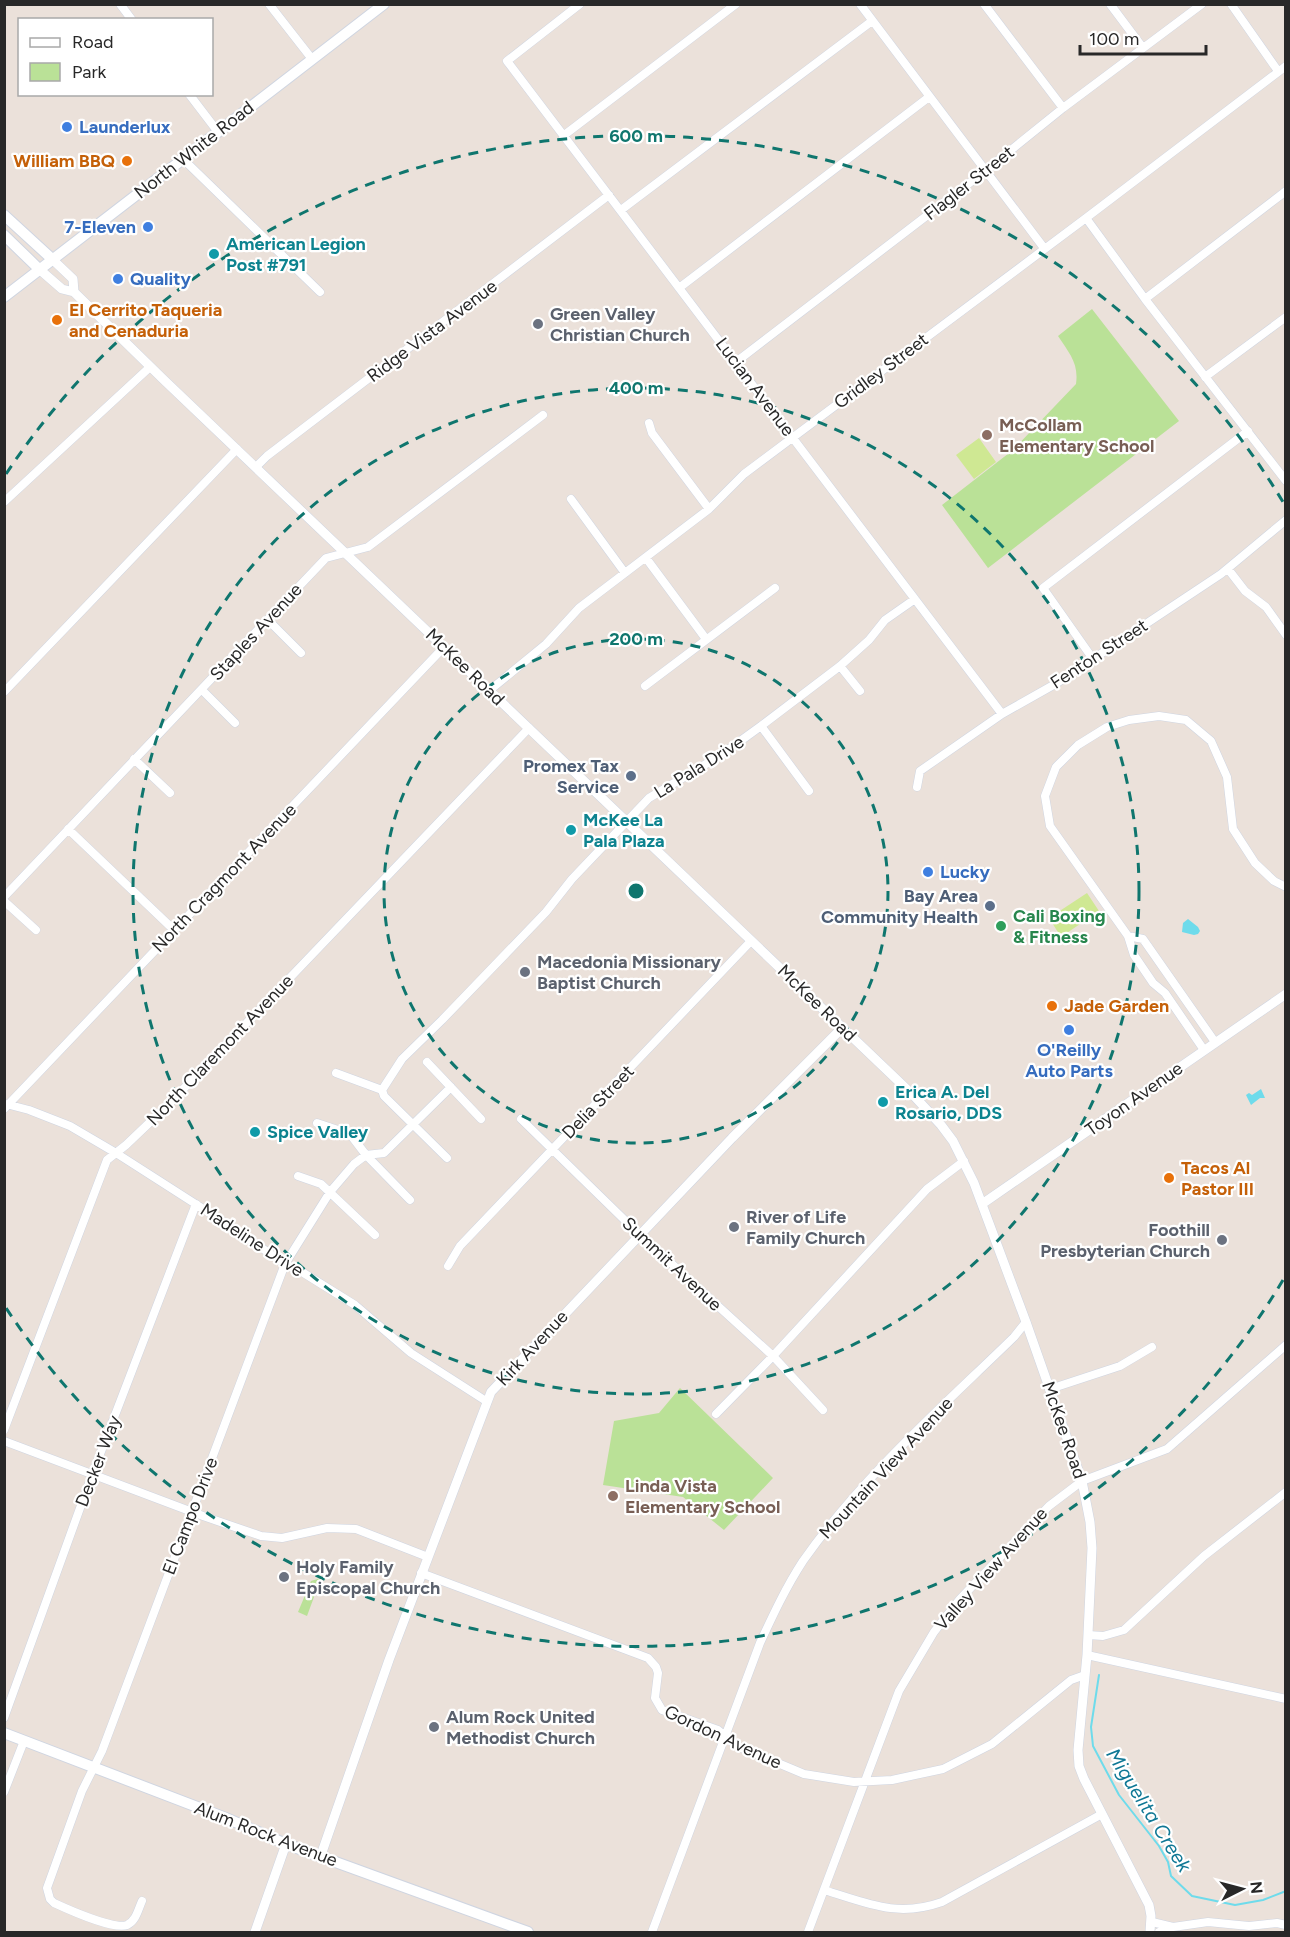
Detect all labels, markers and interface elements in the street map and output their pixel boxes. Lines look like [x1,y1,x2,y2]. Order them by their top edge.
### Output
legend [18,18,213,96]
scale bar [1080,18,1206,56]
text: 100 m [1089,28,1139,50]
text: Road [72,31,113,53]
text: Park [72,61,107,83]
street label: North White Road [130,96,258,204]
place label: Launderlux [79,116,171,138]
marker: Launderlux [60,120,74,134]
text: 600 m [609,125,663,147]
street label: Flagler Street [920,141,1019,225]
place label: William BBQ [13,150,115,172]
marker: William BBQ [120,154,134,168]
place label: 7-Eleven [64,216,136,238]
marker: 7-Eleven [141,220,155,234]
place label: American Legion Post #791 [226,233,366,276]
marker: American Legion Post #791 [207,247,221,261]
place label: Quality [130,268,191,290]
marker: Quality [111,272,125,286]
street label: Ridge Vista Avenue [363,275,501,387]
place label: El Cerrito Taqueria and Cenaduria [69,299,222,342]
place label: Green Valley Christian Church [550,303,690,346]
marker: El Cerrito Taqueria and Cenaduria [50,313,64,327]
marker: Green Valley Christian Church [531,317,545,331]
street label: Gridley Street [830,328,933,414]
street label: Lucian Avenue [711,333,799,441]
text: 400 m [609,377,663,399]
place label: McCollam Elementary School [999,414,1154,457]
marker: McCollam Elementary School [980,428,994,442]
street label: Staples Avenue [205,579,307,685]
street label: Fenton Street [1046,614,1152,694]
street label: McKee Road [421,624,509,710]
text: 200 m [609,628,663,650]
street label: La Pala Drive [650,731,748,803]
place label: Promex Tax Service [523,755,619,798]
marker: Promex Tax Service [624,769,638,783]
street label: North Cragmont Avenue [147,799,301,957]
place label: McKee La Pala Plaza [583,809,665,852]
marker: McKee La Pala Plaza [564,823,578,837]
place label: Lucky [940,861,990,883]
marker: Lucky [921,865,935,879]
centre of rings [626,881,646,901]
place label: Bay Area Community Health [821,885,978,928]
marker: Bay Area Community Health [983,899,997,913]
place label: Cali Boxing & Fitness [1013,905,1106,948]
marker: Cali Boxing & Fitness [994,919,1008,933]
place label: Macedonia Missionary Baptist Church [537,951,722,994]
street label: McKee Road [773,960,861,1046]
marker: Macedonia Missionary Baptist Church [518,965,532,979]
street label: North Claremont Avenue [142,970,298,1130]
place label: Jade Garden [1064,995,1169,1017]
marker: Jade Garden [1045,999,1059,1013]
marker: O'Reilly Auto Parts [1062,1023,1076,1037]
place label: O'Reilly Auto Parts [1025,1039,1113,1082]
street label: Toyon Avenue [1081,1057,1187,1141]
street label: Delia Street [557,1060,639,1144]
place label: Erica A. Del Rosario, DDS [895,1081,1002,1124]
marker: Erica A. Del Rosario, DDS [876,1095,890,1109]
place label: Spice Valley [267,1121,369,1143]
marker: Spice Valley [248,1125,262,1139]
place label: Tacos Al Pastor III [1181,1157,1254,1200]
marker: Tacos Al Pastor III [1162,1171,1176,1185]
street label: Madeline Drive [196,1198,308,1282]
place label: River of Life Family Church [746,1206,865,1249]
street label: Summit Avenue [618,1212,726,1316]
place label: Foothill Presbyterian Church [1040,1219,1210,1262]
marker: River of Life Family Church [727,1220,741,1234]
marker: Foothill Presbyterian Church [1215,1233,1229,1247]
street label: Kirk Avenue [491,1306,573,1390]
street label: McKee Road [1037,1379,1091,1481]
street label: Mountain View Avenue [815,1392,958,1544]
street label: Decker Way [71,1412,126,1510]
street label: El Campo Drive [158,1454,222,1578]
place label: Linda Vista Elementary School [625,1475,780,1518]
marker: Linda Vista Elementary School [606,1489,620,1503]
street label: Valley View Avenue [930,1503,1052,1635]
place label: Holy Family Episcopal Church [296,1556,440,1599]
marker: Holy Family Episcopal Church [277,1570,291,1584]
street label: Gordon Avenue [661,1700,785,1774]
place label: Alum Rock United Methodist Church [446,1706,595,1749]
marker: Alum Rock United Methodist Church [427,1720,441,1734]
water label: Miguelita Creek [1101,1744,1197,1878]
street label: Alum Rock Avenue [191,1797,341,1871]
north arrow [1212,1859,1272,1919]
text: N [1246,1880,1267,1895]

